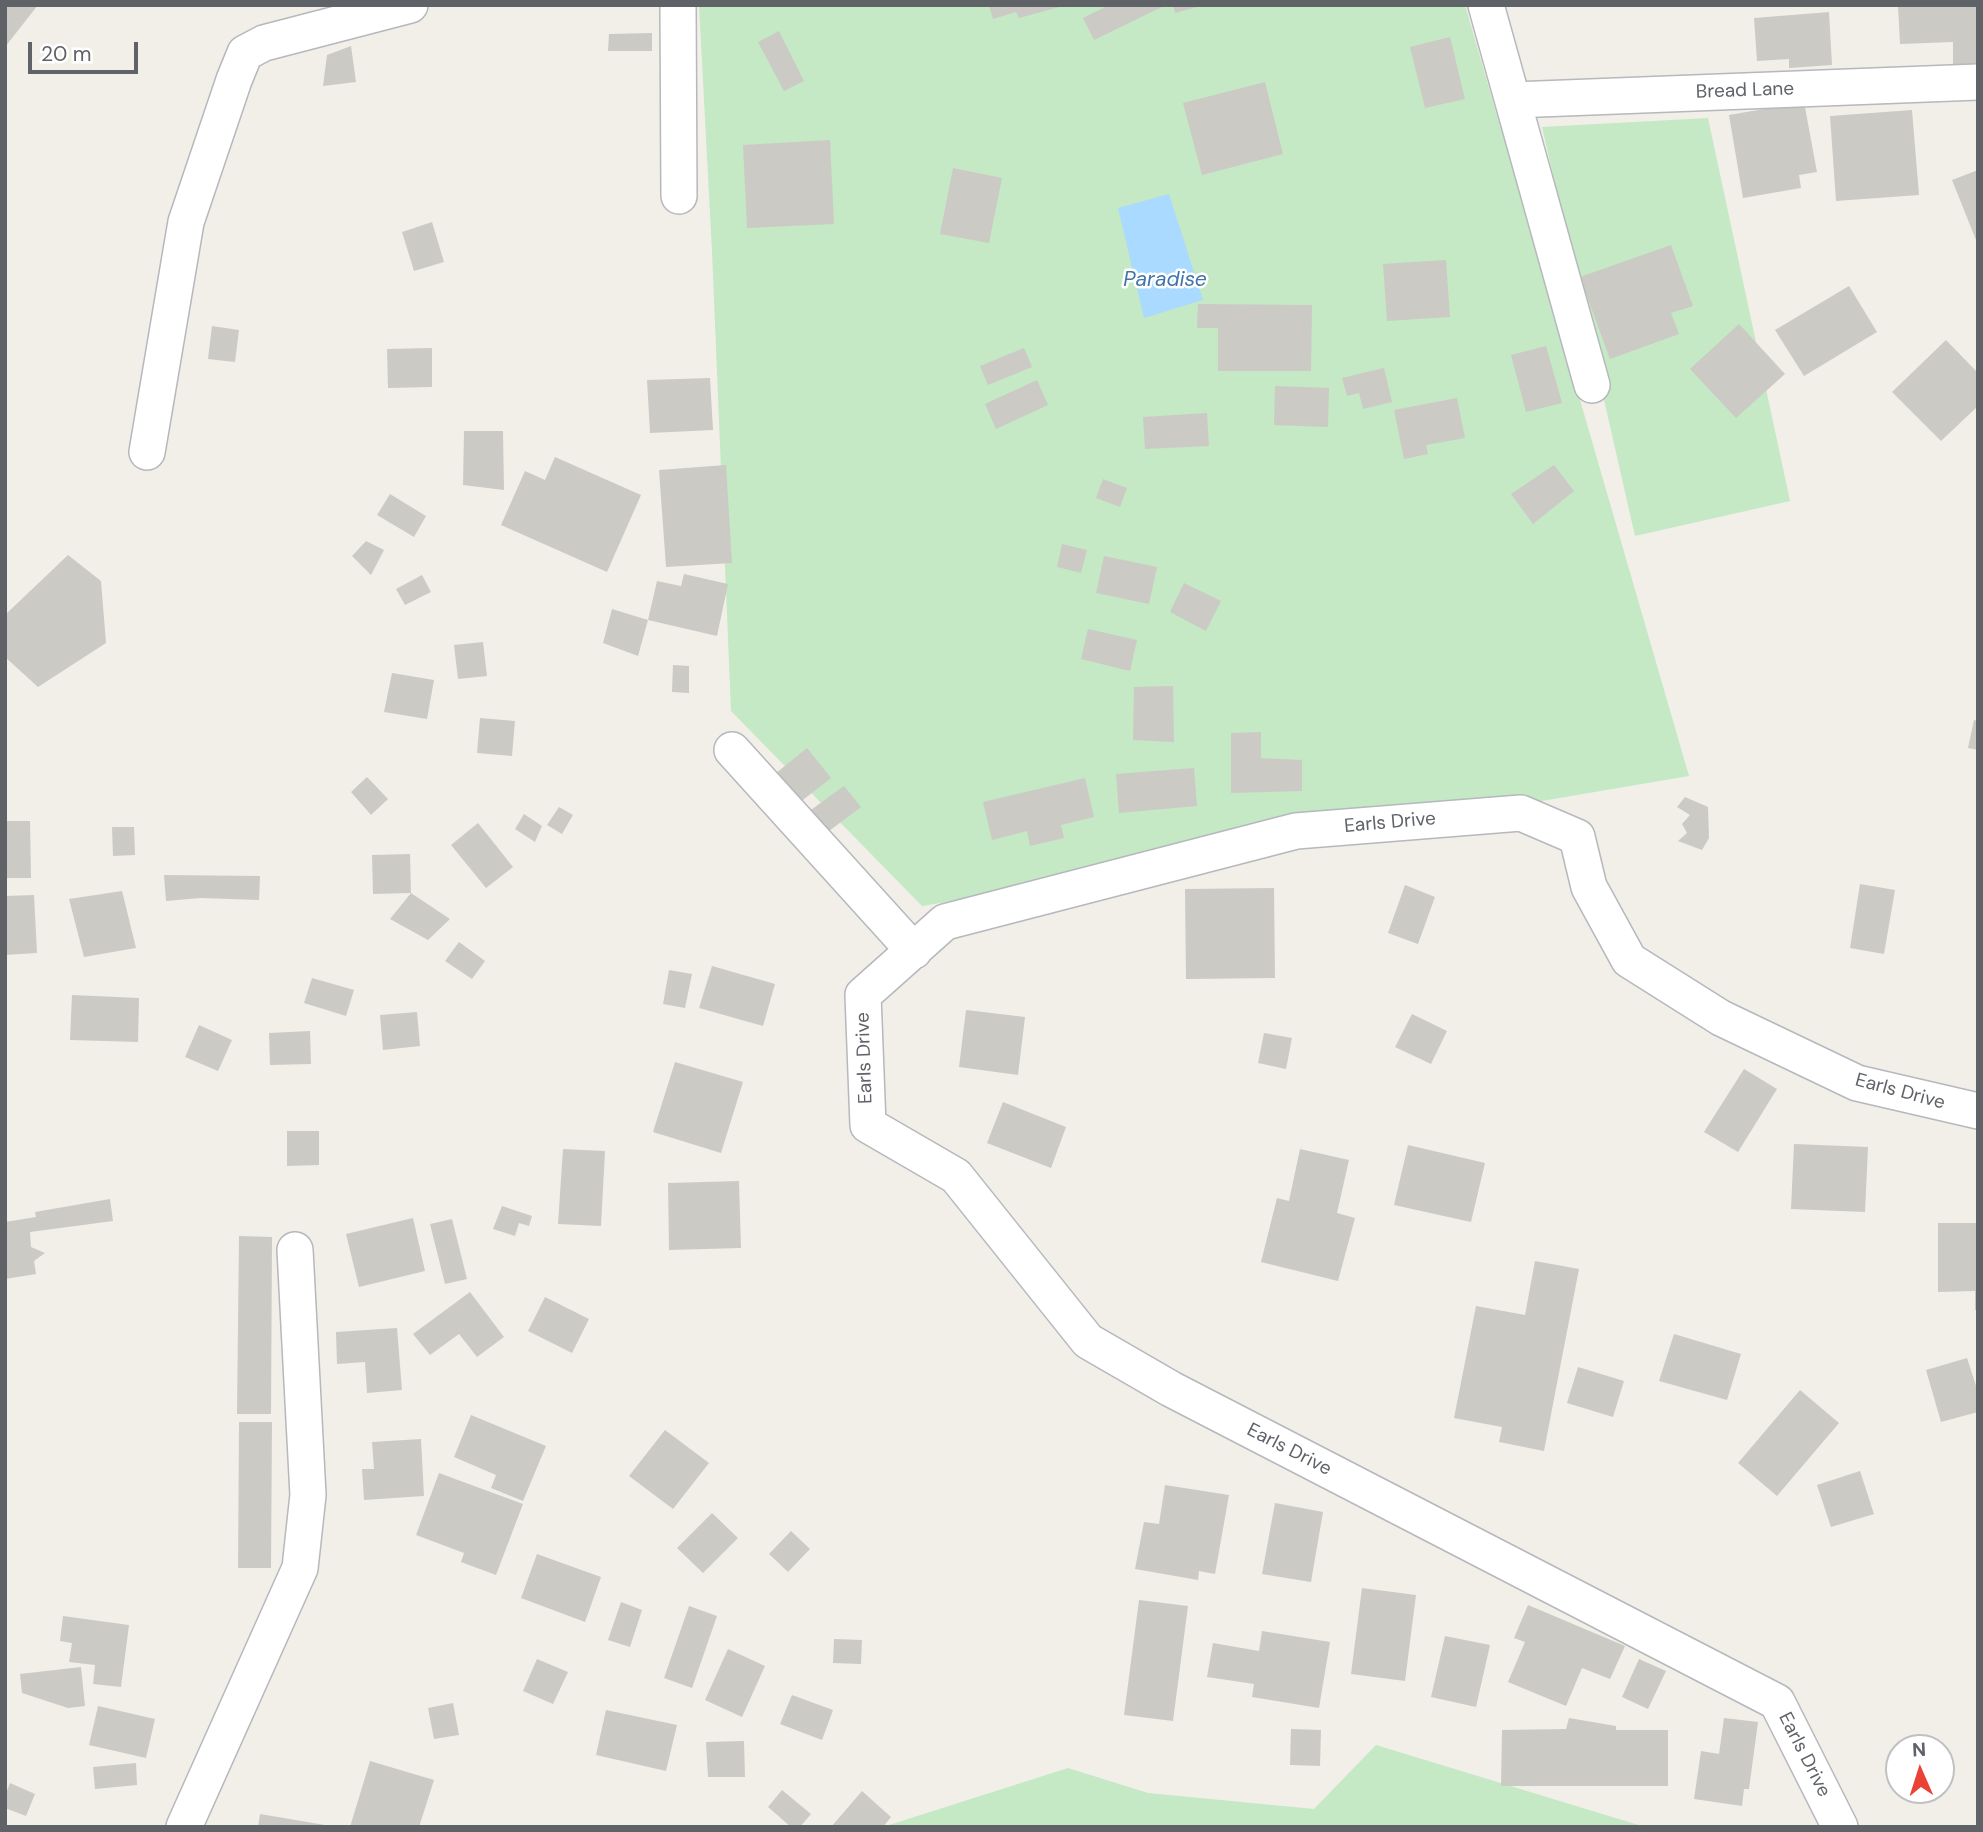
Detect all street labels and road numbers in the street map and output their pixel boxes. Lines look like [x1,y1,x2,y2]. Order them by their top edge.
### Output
street label: Bread Lane [1695,78,1795,104]
street label: Earls Drive [1343,808,1437,838]
street label: Earls Drive [852,1012,878,1104]
street label: Earls Drive [1853,1069,1947,1115]
street label: Earls Drive [1243,1419,1335,1481]
street label: Earls Drive [1773,1709,1835,1801]

